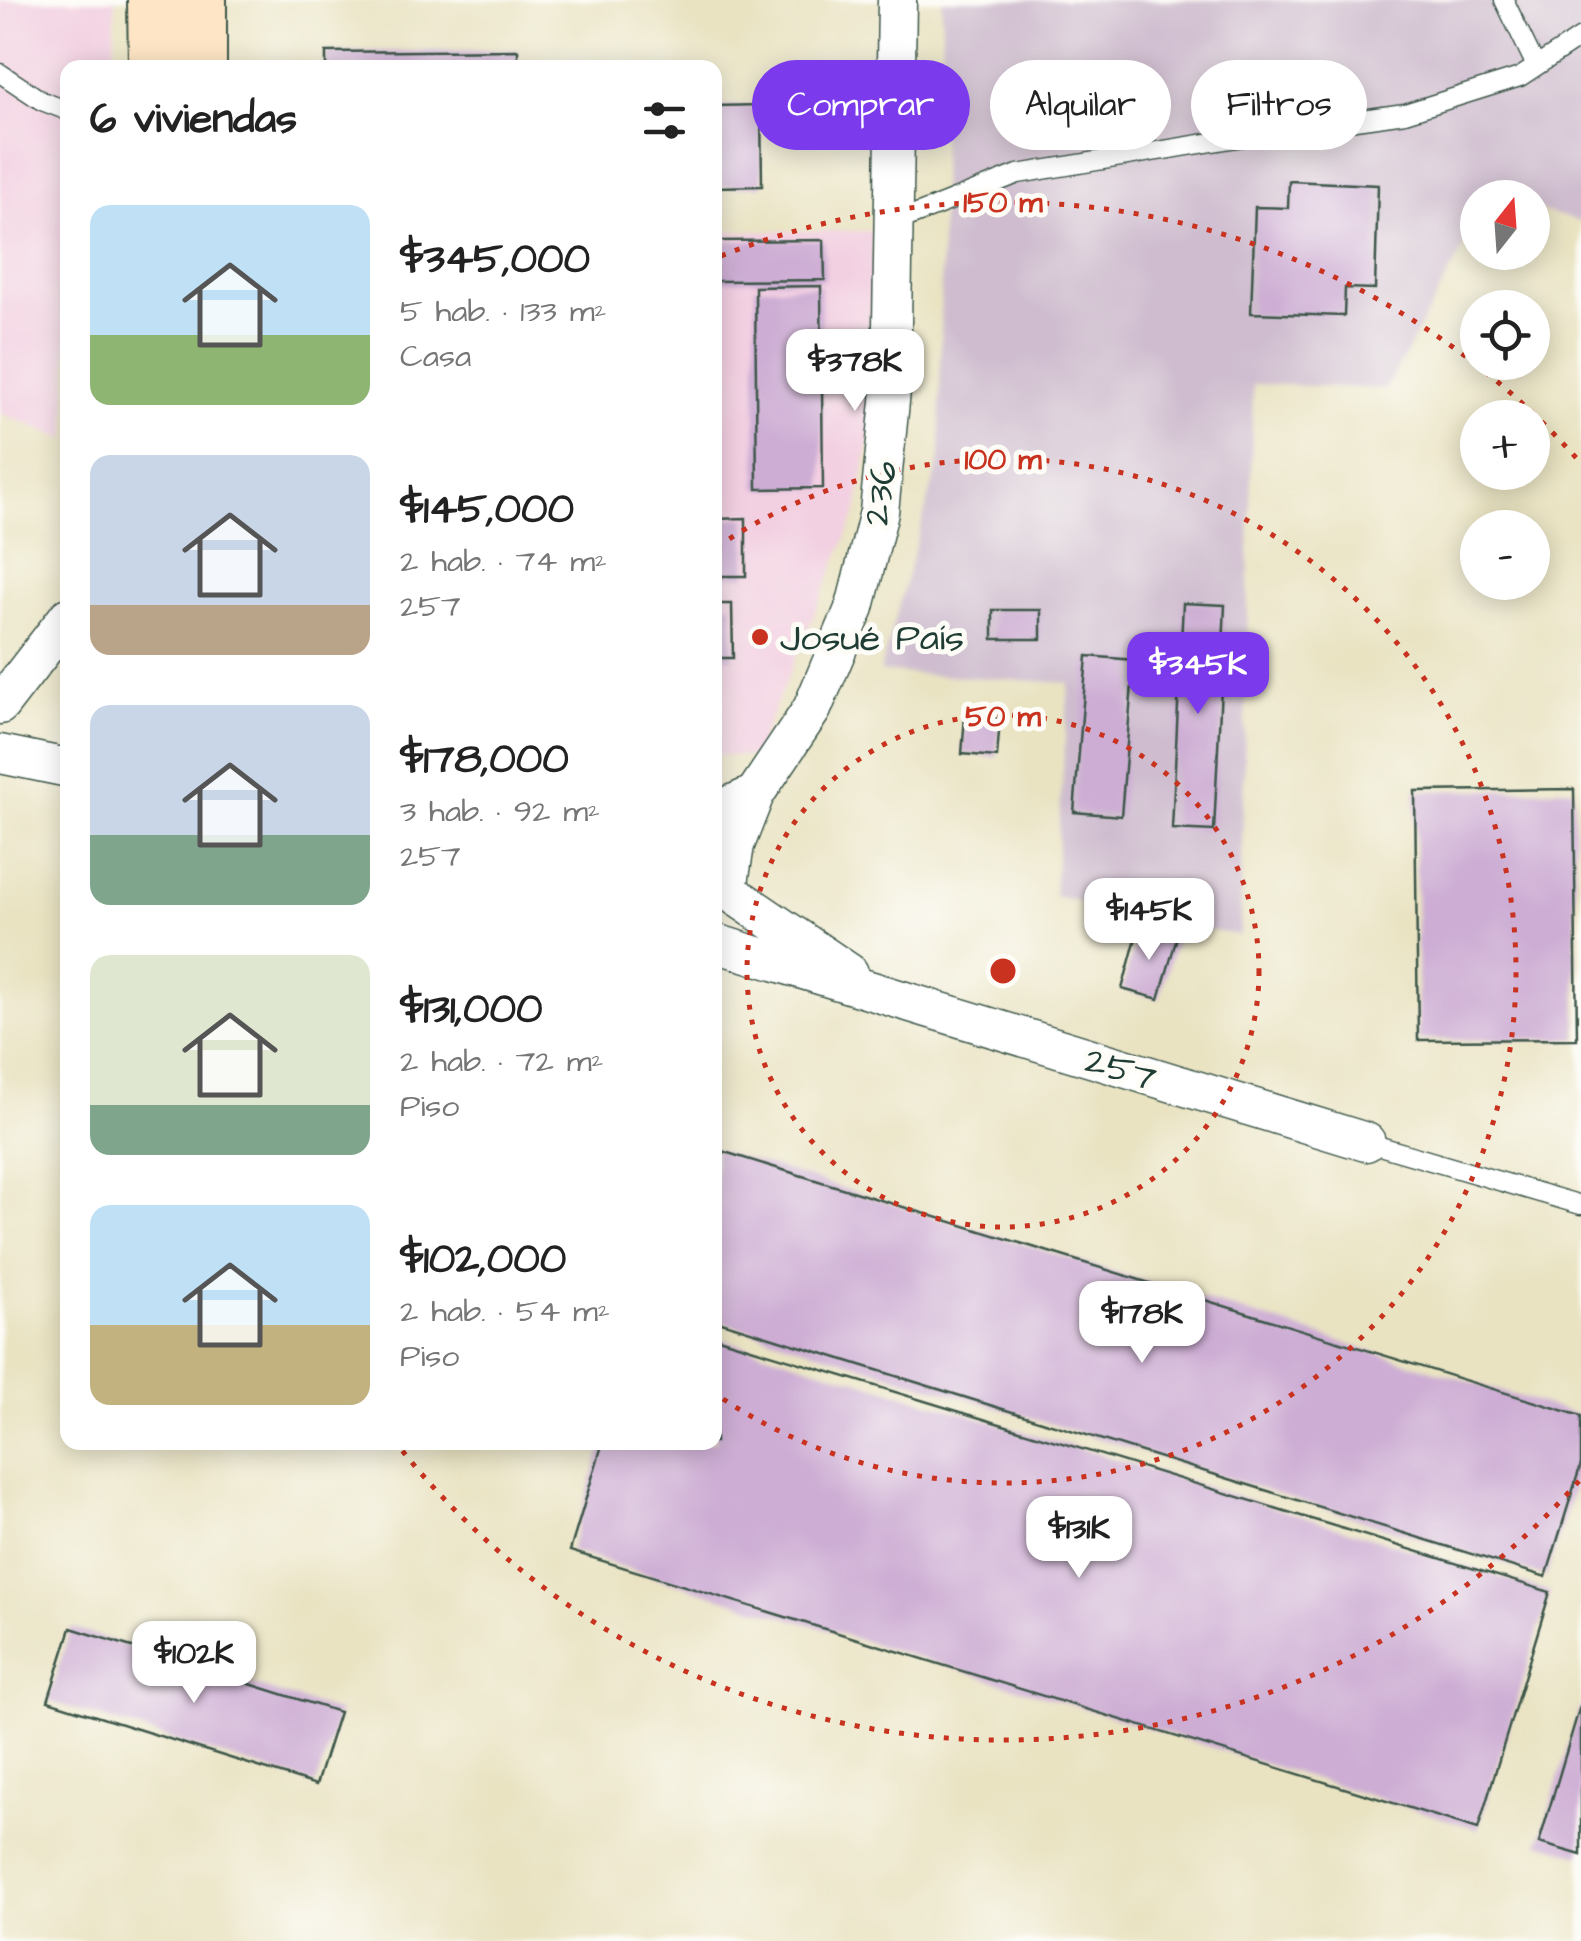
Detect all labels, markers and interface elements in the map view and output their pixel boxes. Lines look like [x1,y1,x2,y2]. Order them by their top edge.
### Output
chip: Comprar [752,60,970,150]
chip: Alquilar [990,60,1171,150]
chip: Filtros [1191,60,1367,150]
text: 6 viviendas [90,91,297,149]
icon: filters [637,93,692,148]
north arrow [1460,180,1550,270]
map controls [1460,180,1550,600]
text: 150 m [963,182,1043,224]
text: $345,000 [400,231,590,289]
icon: home [170,245,290,365]
text: 5 hab. · 133 m² [400,289,607,334]
button: locate [1460,290,1550,380]
pin: $378K [785,329,925,414]
text: Casa [400,334,471,379]
text: $378K [808,339,902,384]
button: + [1460,400,1550,490]
text: 100 m [964,439,1042,481]
street label: 236 [851,457,911,529]
text: $145,000 [400,481,574,539]
icon: home [170,495,290,615]
button: − [1460,510,1550,600]
text: 2 hab. · 74 m² [400,539,607,584]
text: 257 [400,584,461,629]
place label: Josué País [780,613,964,665]
marker: Josué País [749,626,771,648]
pin: $345K [1128,632,1268,717]
text: $345K [1149,642,1247,687]
text: 50 m [965,696,1041,738]
text: $178,000 [400,731,569,789]
icon: home [170,745,290,865]
text: 3 hab. · 92 m² [400,789,600,834]
text: 257 [400,834,461,879]
pin: $145K [1079,878,1219,963]
text: $145K [1106,888,1192,933]
centre of rings [985,953,1021,989]
text: $131,000 [400,981,542,1039]
icon: home [170,995,290,1115]
street label: 257 [1078,1035,1162,1105]
text: 2 hab. · 72 m² [400,1039,604,1084]
text: Piso [400,1084,459,1129]
text: $102,000 [400,1231,566,1289]
icon: home [170,1245,290,1365]
pin: $178K [1072,1281,1212,1366]
text: 2 hab. · 54 m² [400,1289,610,1334]
text: $178K [1101,1291,1183,1336]
text: Piso [400,1334,459,1379]
pin: $131K [1009,1496,1149,1581]
text: $131K [1048,1506,1110,1551]
pin: $102K [124,1621,264,1706]
text: $102K [154,1631,234,1676]

